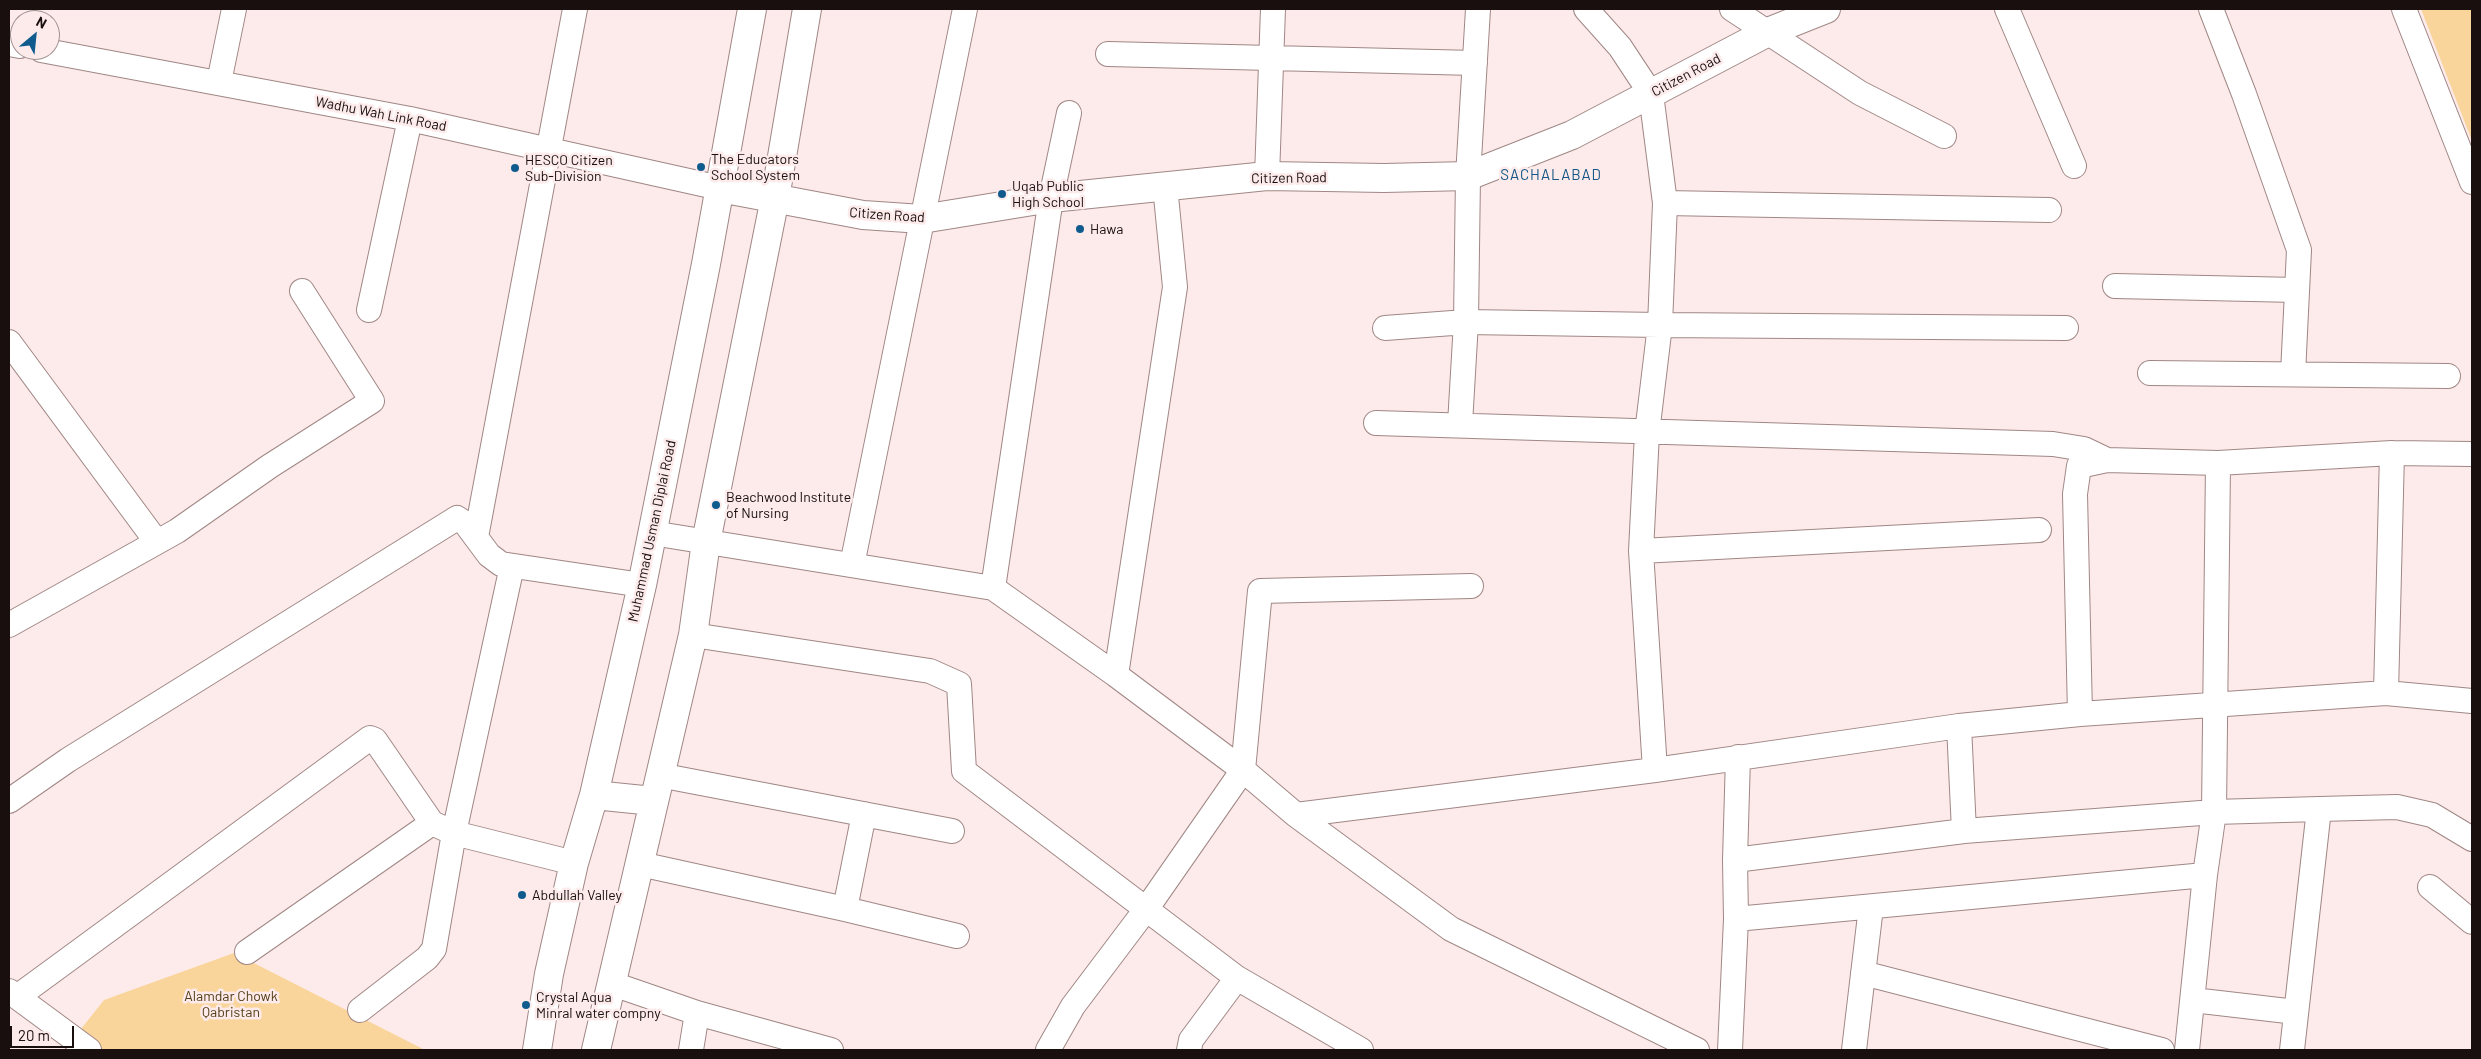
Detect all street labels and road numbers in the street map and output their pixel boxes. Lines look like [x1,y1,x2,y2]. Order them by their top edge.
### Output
street label: Citizen Road [1649,50,1723,100]
street label: Wadhu Wah Link Road [314,93,448,135]
street label: Citizen Road [1251,169,1327,187]
street label: Citizen Road [849,204,925,226]
street label: Muhammad Usman Diplai Road [624,439,680,623]

